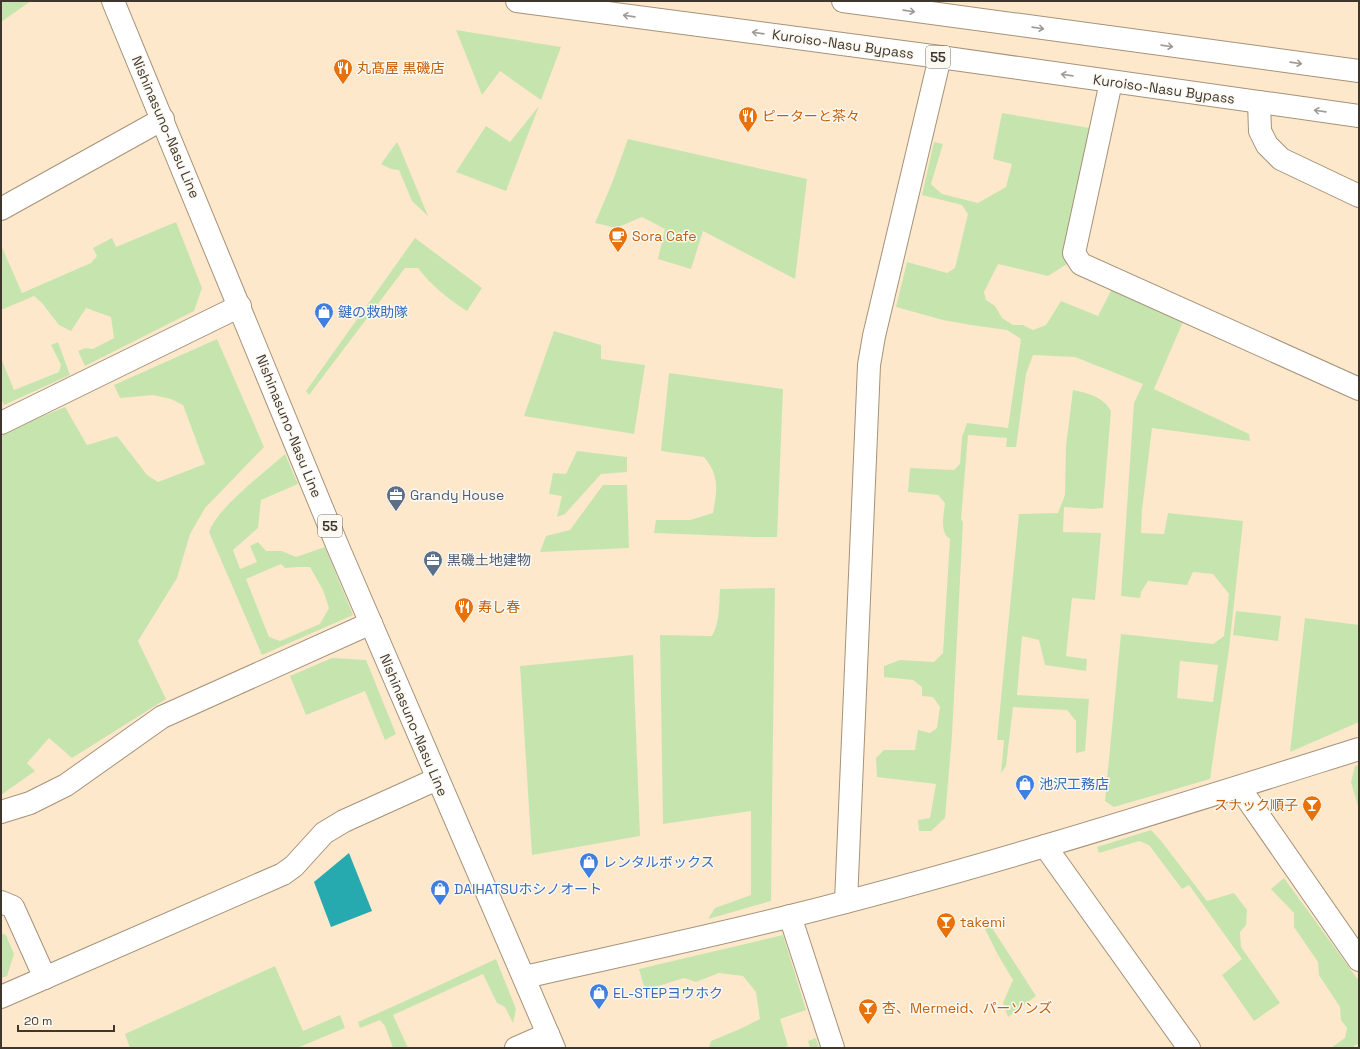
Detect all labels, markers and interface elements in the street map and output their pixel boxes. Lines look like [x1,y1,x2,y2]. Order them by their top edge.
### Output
one-way arrow [902,7,915,15]
one-way arrow [623,12,636,20]
one-way arrow [1031,24,1044,32]
street label: Kuroiso-Nasu Bypass [771,25,915,63]
one-way arrow [752,29,765,37]
one-way arrow [1160,42,1173,50]
road number: 55 [926,46,950,68]
street label: Nishinasuno-Nasu Line [128,53,204,201]
restaurant icon: 丸髙屋 黒磯店 [332,57,354,85]
place label: 丸髙屋 黒磯店 [357,59,445,77]
one-way arrow [1289,59,1302,67]
street label: Kuroiso-Nasu Bypass [1092,70,1236,108]
one-way arrow [1061,71,1074,79]
restaurant icon: ピーターと茶々 [737,105,759,133]
place label: ピーターと茶々 [762,107,860,125]
one-way arrow [1314,107,1327,115]
cafe icon: Sora Cafe [607,225,629,253]
place label: Sora Cafe [632,227,697,245]
shop icon: 鍵の救助隊 [313,301,335,329]
place label: 鍵の救助隊 [338,303,408,321]
street label: Nishinasuno-Nasu Line [252,352,326,500]
office icon: Grandy House [385,484,407,512]
place label: Grandy House [410,486,504,504]
road number: 55 [318,515,342,537]
office icon: 黒磯土地建物 [422,549,444,577]
place label: 黒磯土地建物 [447,551,531,569]
restaurant icon: 寿し春 [453,596,475,624]
place label: 寿し春 [478,598,520,616]
street label: Nishinasuno-Nasu Line [376,651,452,799]
shop icon: 池沢工務店 [1014,773,1036,801]
place label: 池沢工務店 [1039,775,1109,793]
bar icon: スナック順子 [1301,794,1323,822]
place label: スナック順子 [1214,796,1298,814]
shop icon: レンタルボックス [578,851,600,879]
place label: レンタルボックス [603,853,715,871]
shop icon: DAIHATSUホシノオート [429,878,451,906]
place label: DAIHATSUホシノオート [454,880,602,898]
bar icon: takemi [935,911,957,939]
place label: takemi [960,913,1005,931]
shop icon: EL-STEPヨウホク [588,982,610,1010]
place label: EL-STEPヨウホク [613,984,723,1002]
bar icon: 杏、Mermeid、パーソンズ [857,997,879,1025]
place label: 杏、Mermeid、パーソンズ [882,999,1052,1017]
scale bar [18,1007,114,1033]
text: 20 m [24,1013,52,1029]

